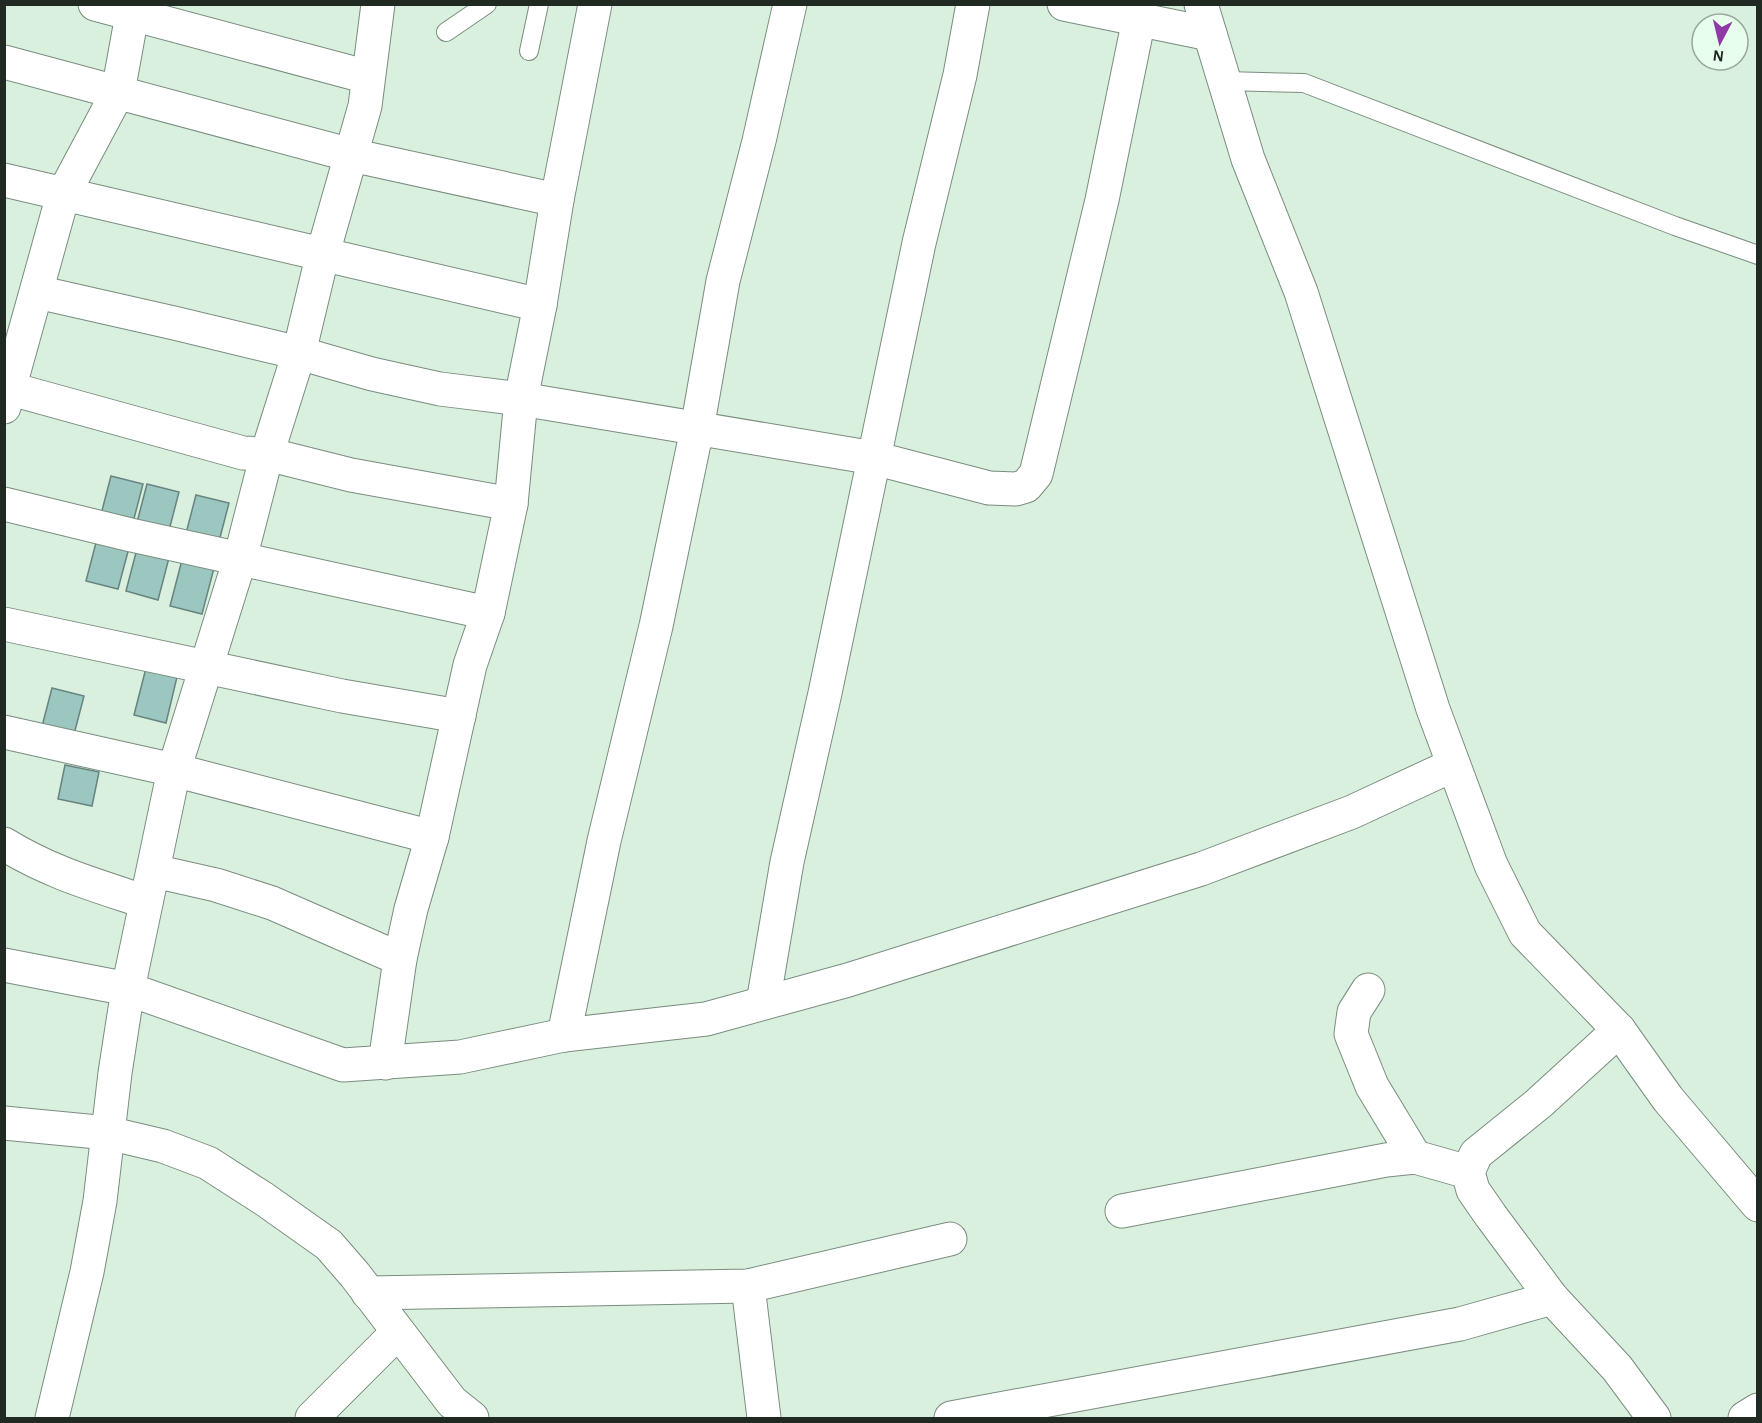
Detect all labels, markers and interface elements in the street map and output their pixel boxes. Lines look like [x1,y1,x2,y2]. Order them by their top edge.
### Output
north arrow [1690,12,1750,72]
text: N [1712,47,1725,65]

